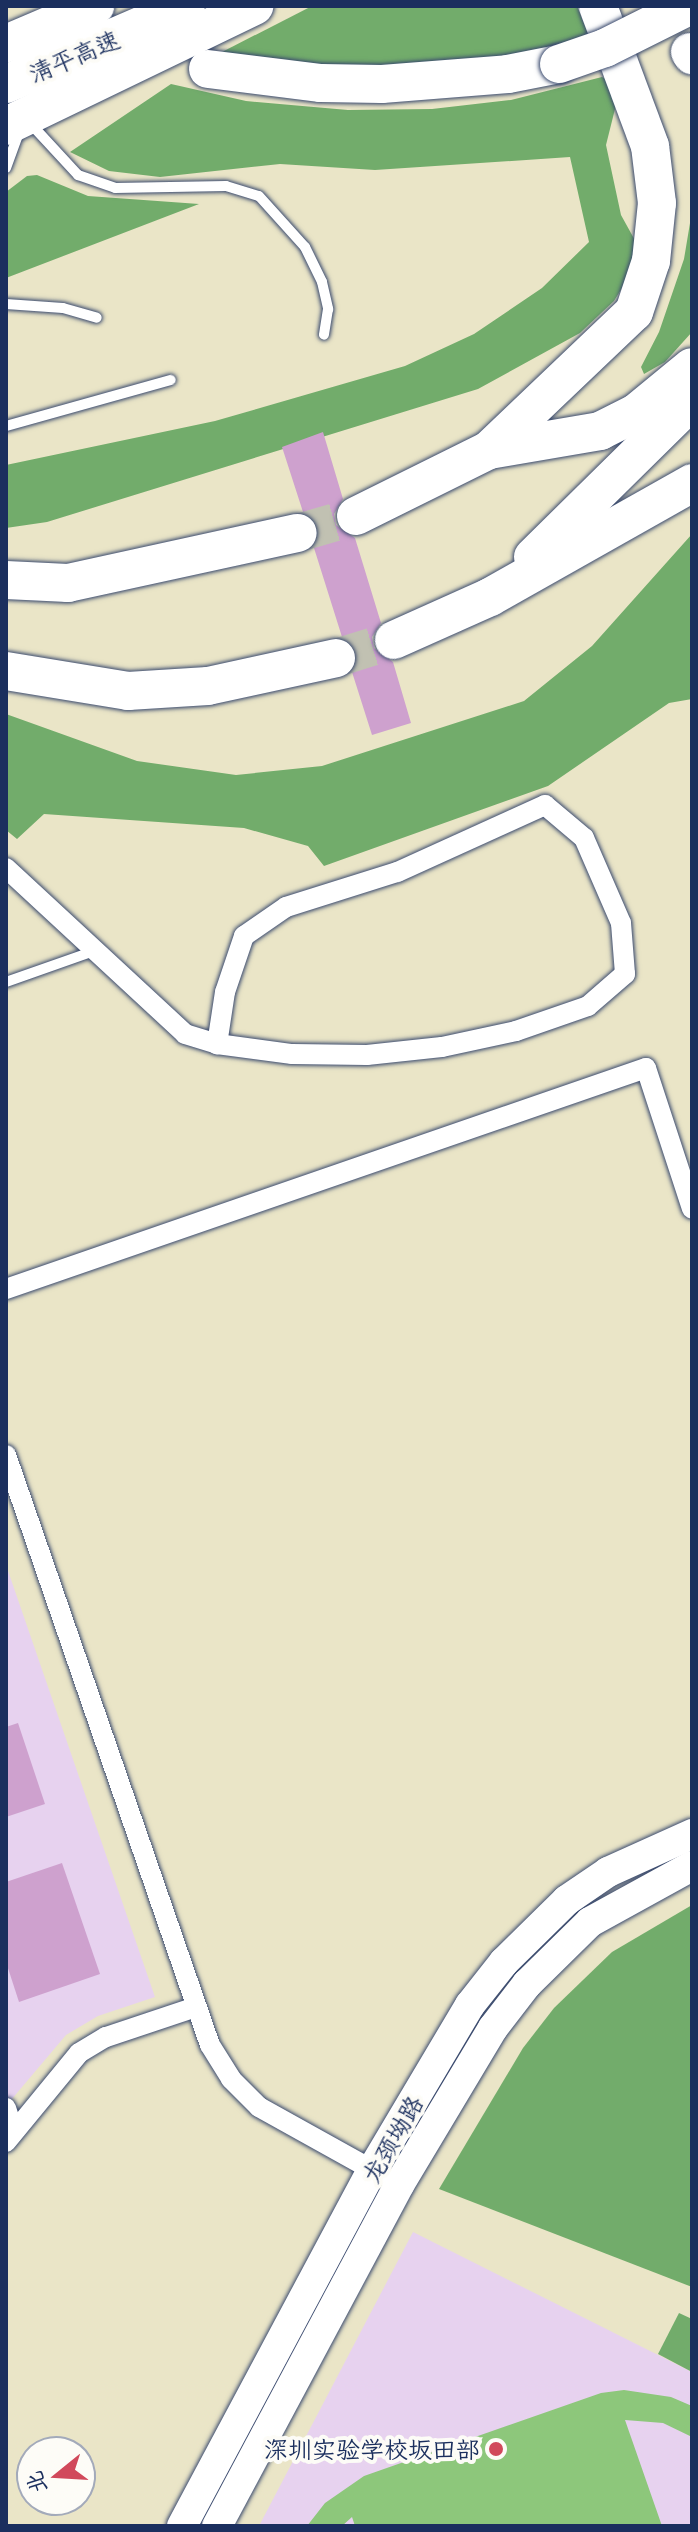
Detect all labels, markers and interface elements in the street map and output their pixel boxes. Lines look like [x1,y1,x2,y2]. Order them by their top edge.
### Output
street label: 清平高速 [24,24,124,88]
street label: 龙颈坳路 [356,2090,428,2188]
place label: 深圳实验学校坂田部 [264,2435,480,2463]
north arrow [16,2436,96,2516]
marker: 深圳实验学校坂田部 [487,2440,505,2458]
text: 北 [16,2467,54,2499]

